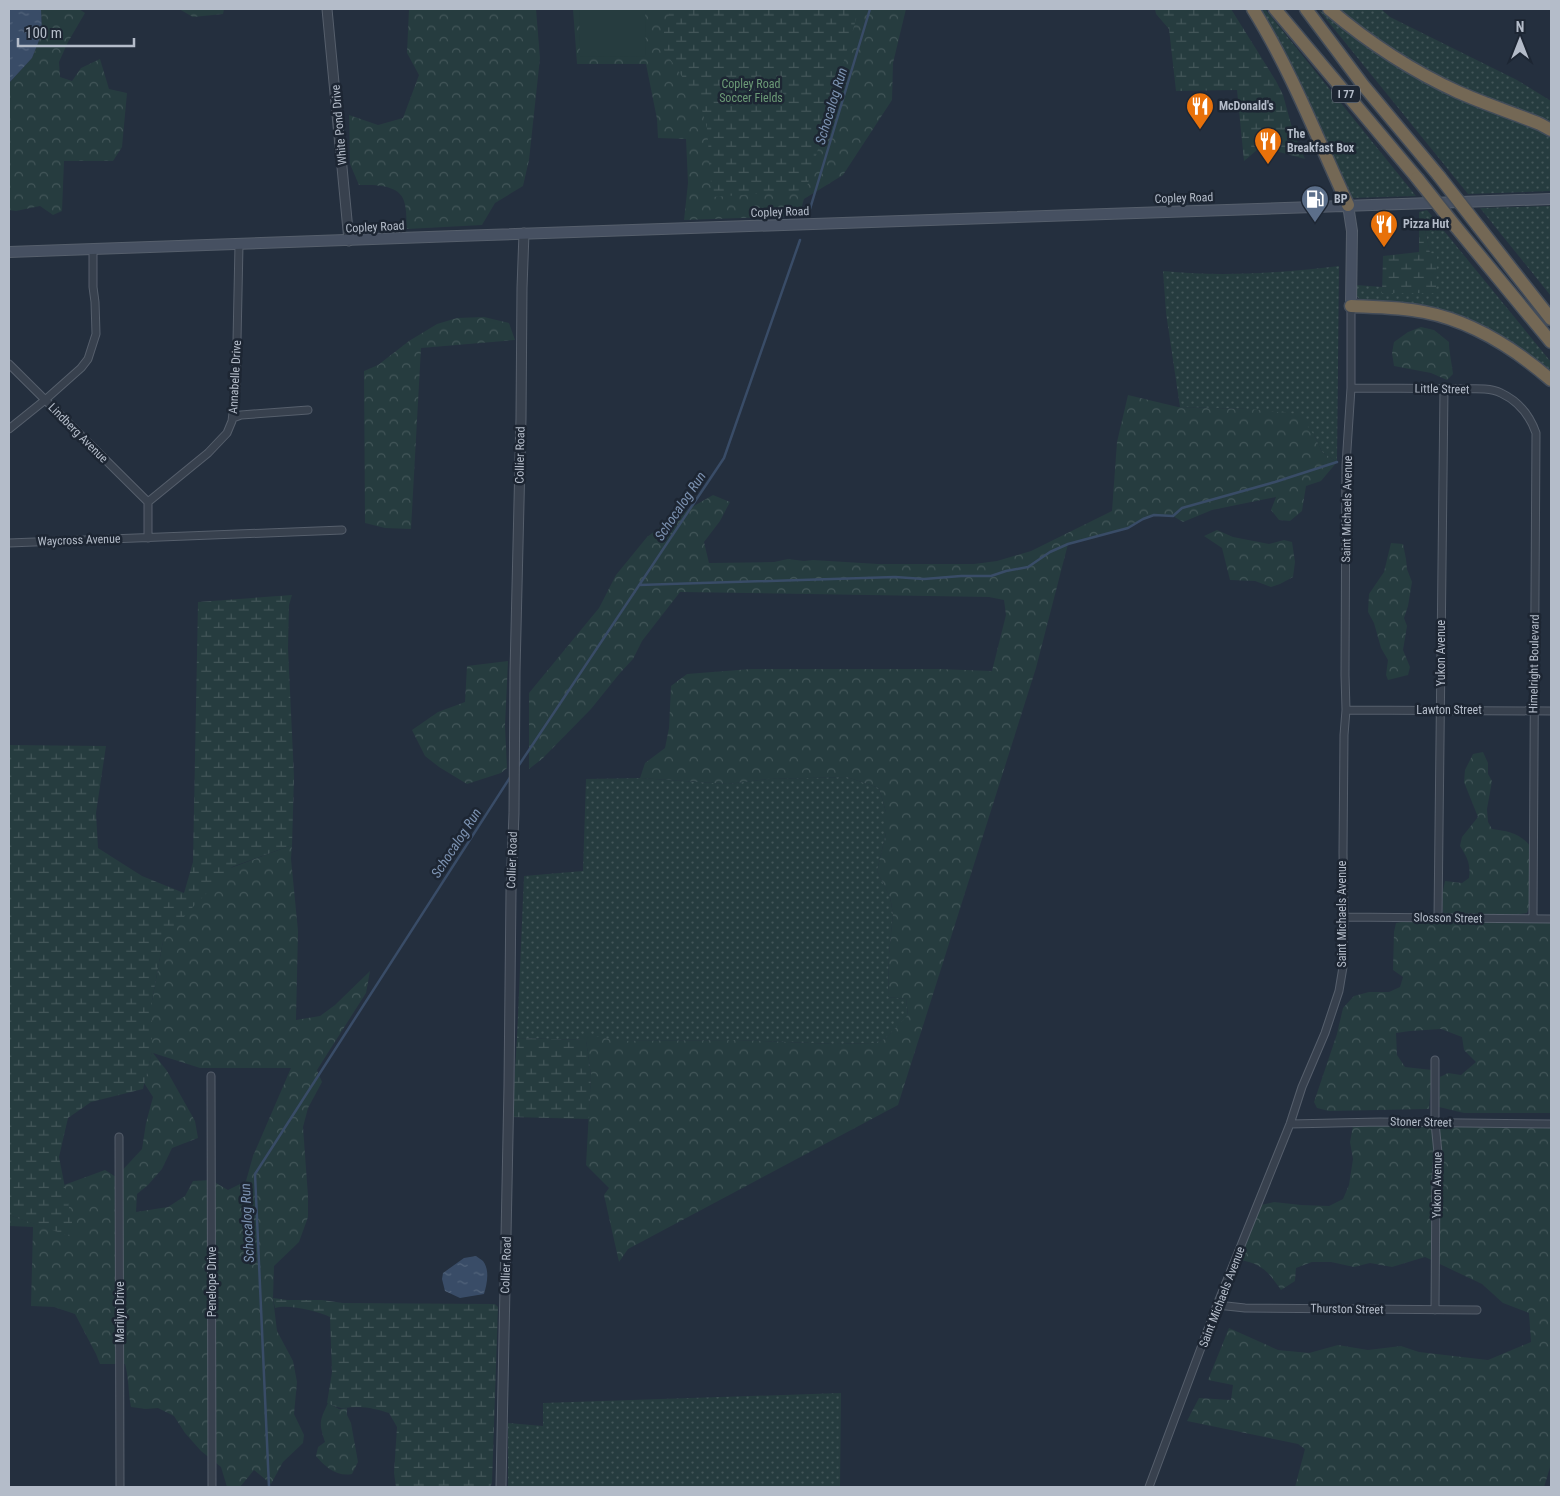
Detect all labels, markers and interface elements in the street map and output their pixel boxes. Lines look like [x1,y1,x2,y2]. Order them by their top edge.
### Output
scale bar [18,15,134,47]
north arrow [1495,15,1545,65]
text: N [1516,19,1524,35]
text: 100 m [25,24,62,42]
water label: Schocalog Run [812,66,850,146]
park label: Copley Road Soccer Fields [719,77,783,105]
street label: White Pond Drive [328,84,349,166]
road number: I 77 [1332,86,1360,102]
restaurant icon: McDonald's [1185,91,1215,130]
place label: McDonald's [1219,99,1274,113]
restaurant icon: The Breakfast Box [1253,126,1283,165]
place label: The Breakfast Box [1287,127,1355,155]
fuel station icon: BP [1300,184,1330,223]
street label: Copley Road [1154,190,1214,206]
place label: BP [1334,192,1348,206]
street label: Copley Road [750,204,810,220]
restaurant icon: Pizza Hut [1369,209,1399,248]
place label: Pizza Hut [1403,217,1449,231]
street label: Copley Road [345,218,405,236]
street label: Annabelle Drive [226,339,244,414]
street label: Little Street [1414,382,1470,396]
street label: Lindberg Avenue [45,400,111,466]
street label: Collier Road [513,426,527,484]
street label: Saint Michaels Avenue [1339,455,1355,563]
water label: Schocalog Run [651,469,709,543]
street label: Waycross Avenue [37,532,121,548]
street label: Himelright Boulevard [1526,614,1542,714]
street label: Yukon Avenue [1434,619,1448,686]
street label: Lawton Street [1416,703,1482,717]
water label: Schocalog Run [428,805,484,881]
street label: Collier Road [504,831,520,889]
street label: Saint Michaels Avenue [1335,860,1349,967]
street label: Slosson Street [1414,910,1483,926]
street label: Stoner Street [1390,1114,1452,1130]
street label: Yukon Avenue [1429,1151,1445,1218]
water label: Schocalog Run [237,1183,257,1263]
street label: Collier Road [498,1236,514,1294]
street label: Saint Michaels Avenue [1196,1244,1248,1349]
street label: Penelope Drive [205,1246,219,1317]
street label: Marilyn Drive [113,1281,127,1343]
street label: Thurston Street [1310,1301,1384,1317]

